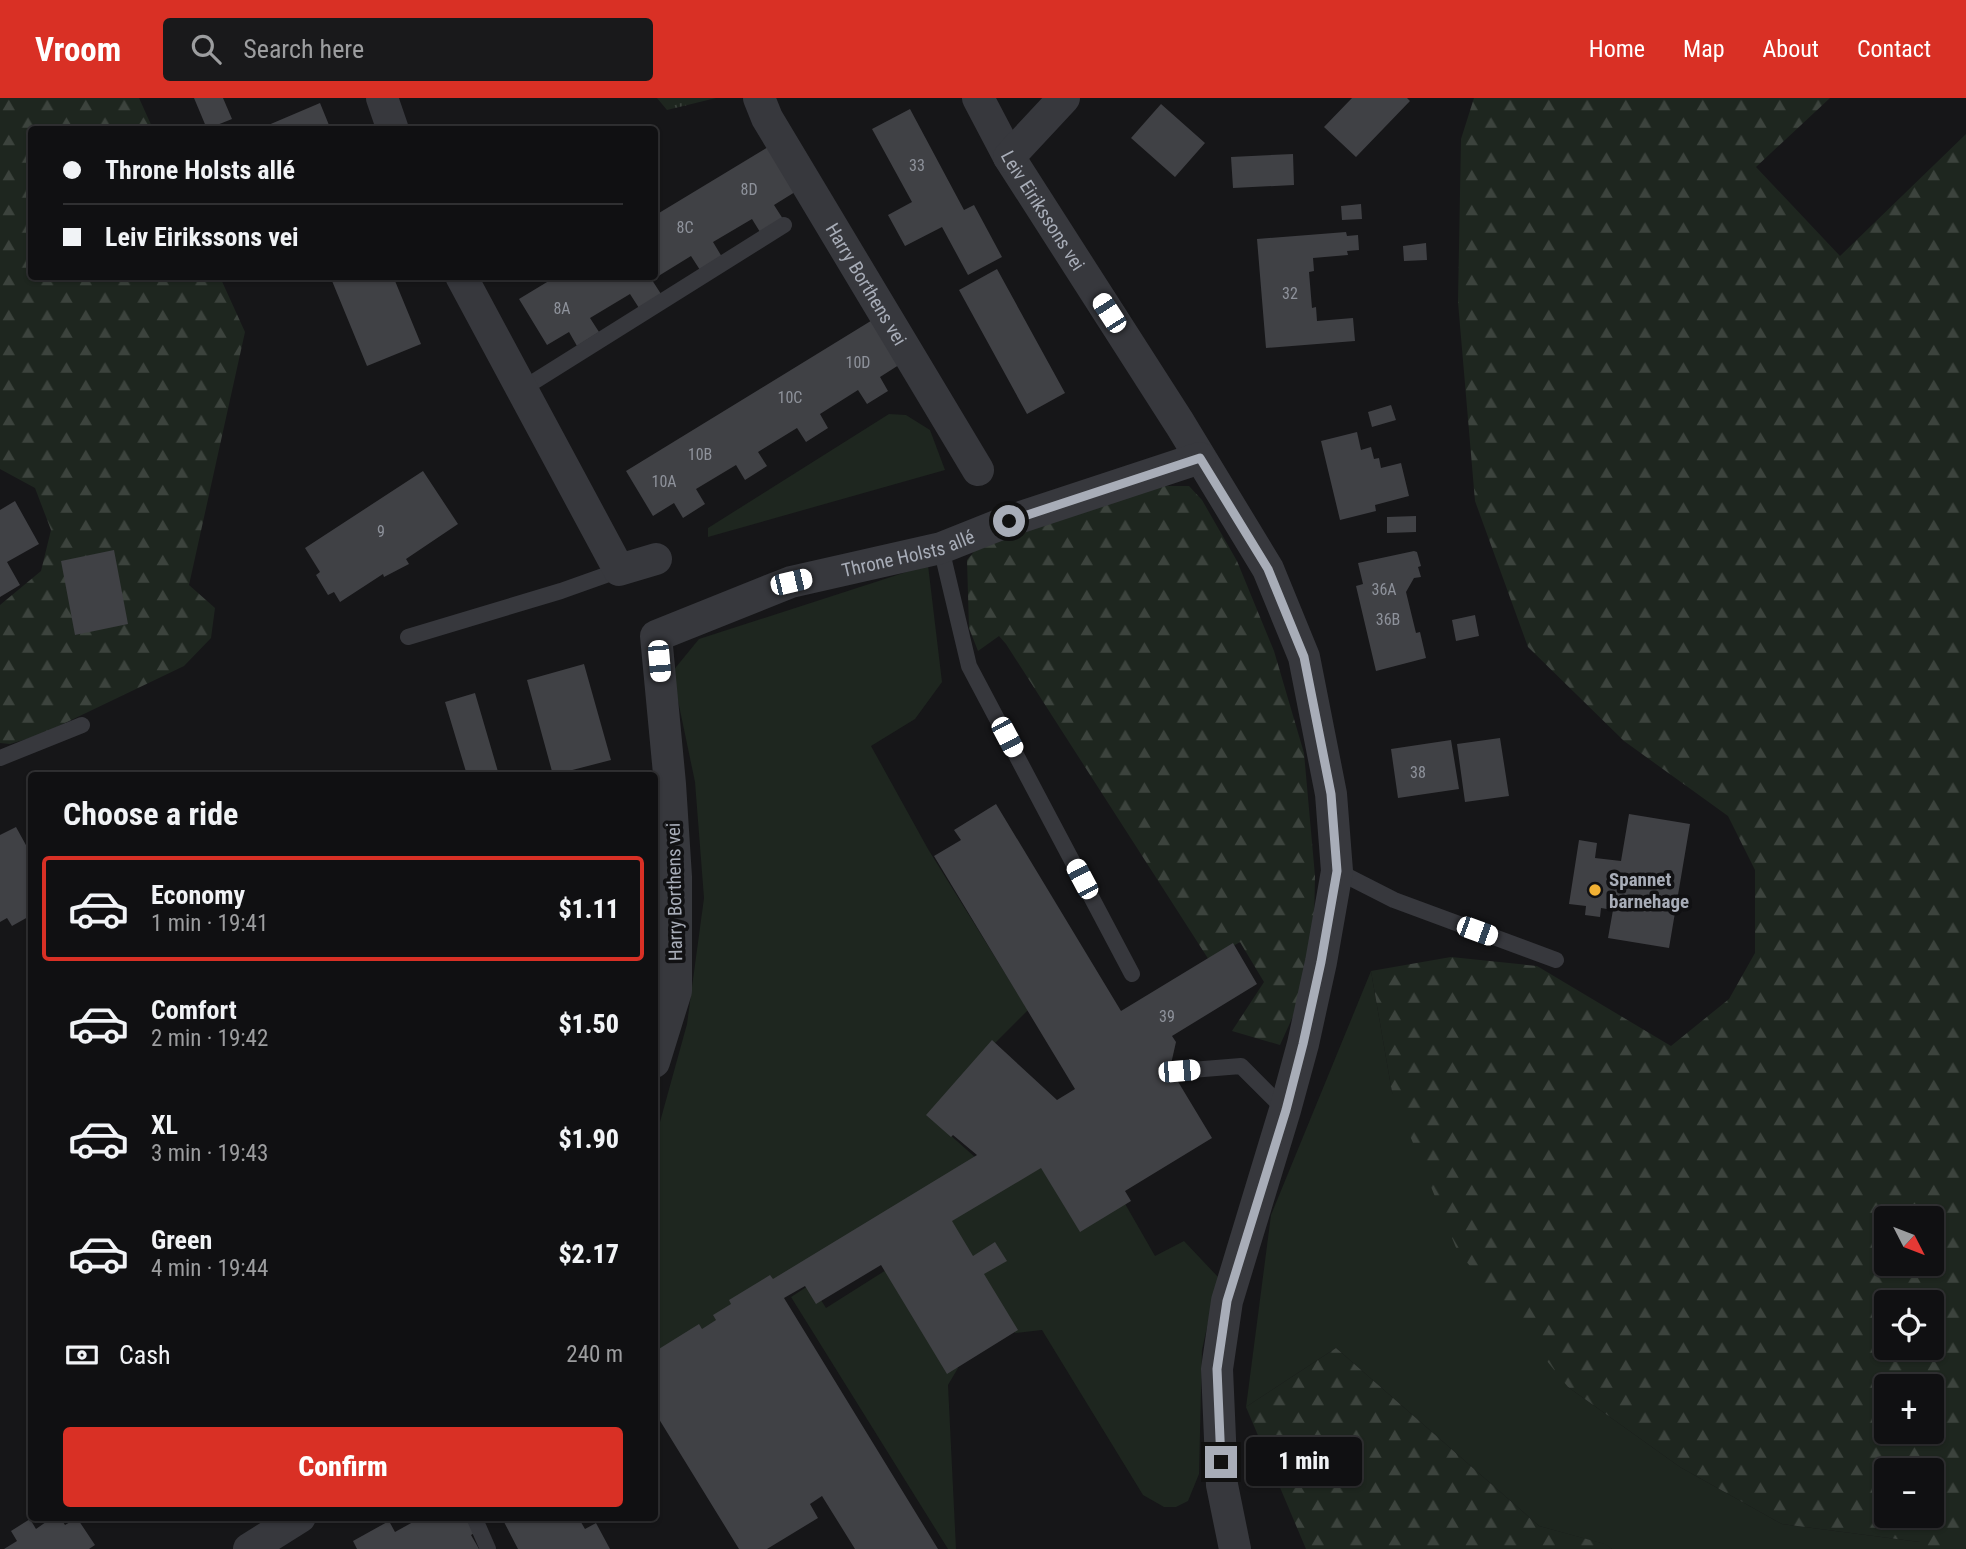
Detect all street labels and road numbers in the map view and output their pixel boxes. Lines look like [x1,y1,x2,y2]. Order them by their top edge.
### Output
street label: Leiv Eirikssons vei [996,147,1090,275]
street label: Harry Borthens vei [821,219,911,349]
street label: Throne Holsts allé [839,525,978,582]
street label: Harry Borthens vei [662,823,687,961]

